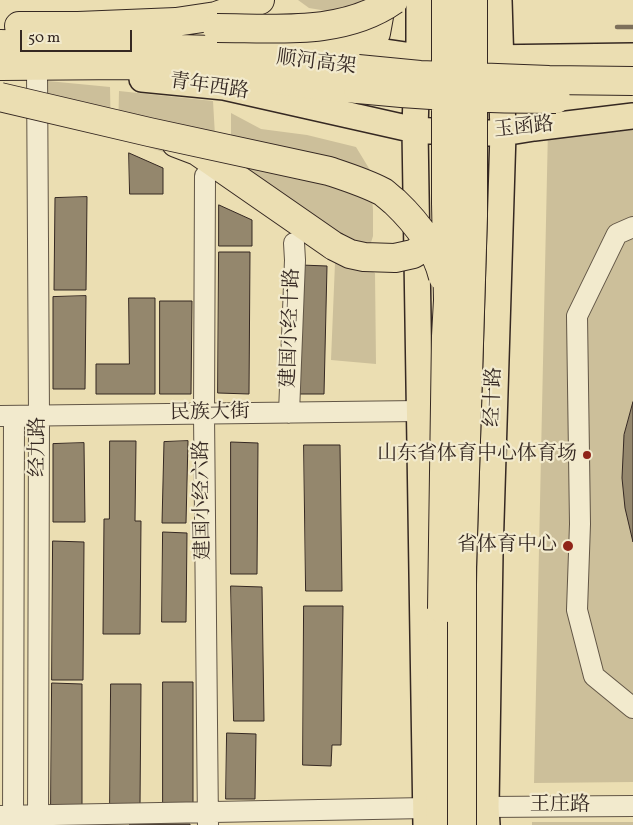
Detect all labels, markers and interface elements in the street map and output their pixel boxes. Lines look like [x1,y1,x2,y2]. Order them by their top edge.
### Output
scale bar [22,20,135,52]
text: 50 m [28,28,60,49]
street label: 顺河高架 [275,47,357,81]
street label: 青年西路 [168,71,250,105]
street label: 玉函路 [493,114,555,144]
street label: 建国小经十路 [278,268,306,388]
street label: 经十路 [482,367,508,427]
street label: 民族大街 [170,401,250,427]
street label: 经九路 [27,417,51,477]
street label: 建国小经六路 [191,440,217,560]
place label: 山东省体育中心体育场 [377,443,577,467]
marker: 山东省体育中心体育场 [581,449,593,461]
place label: 省体育中心 [457,534,557,558]
marker: 省体育中心 [561,539,575,553]
street label: 王庄路 [530,794,590,818]

